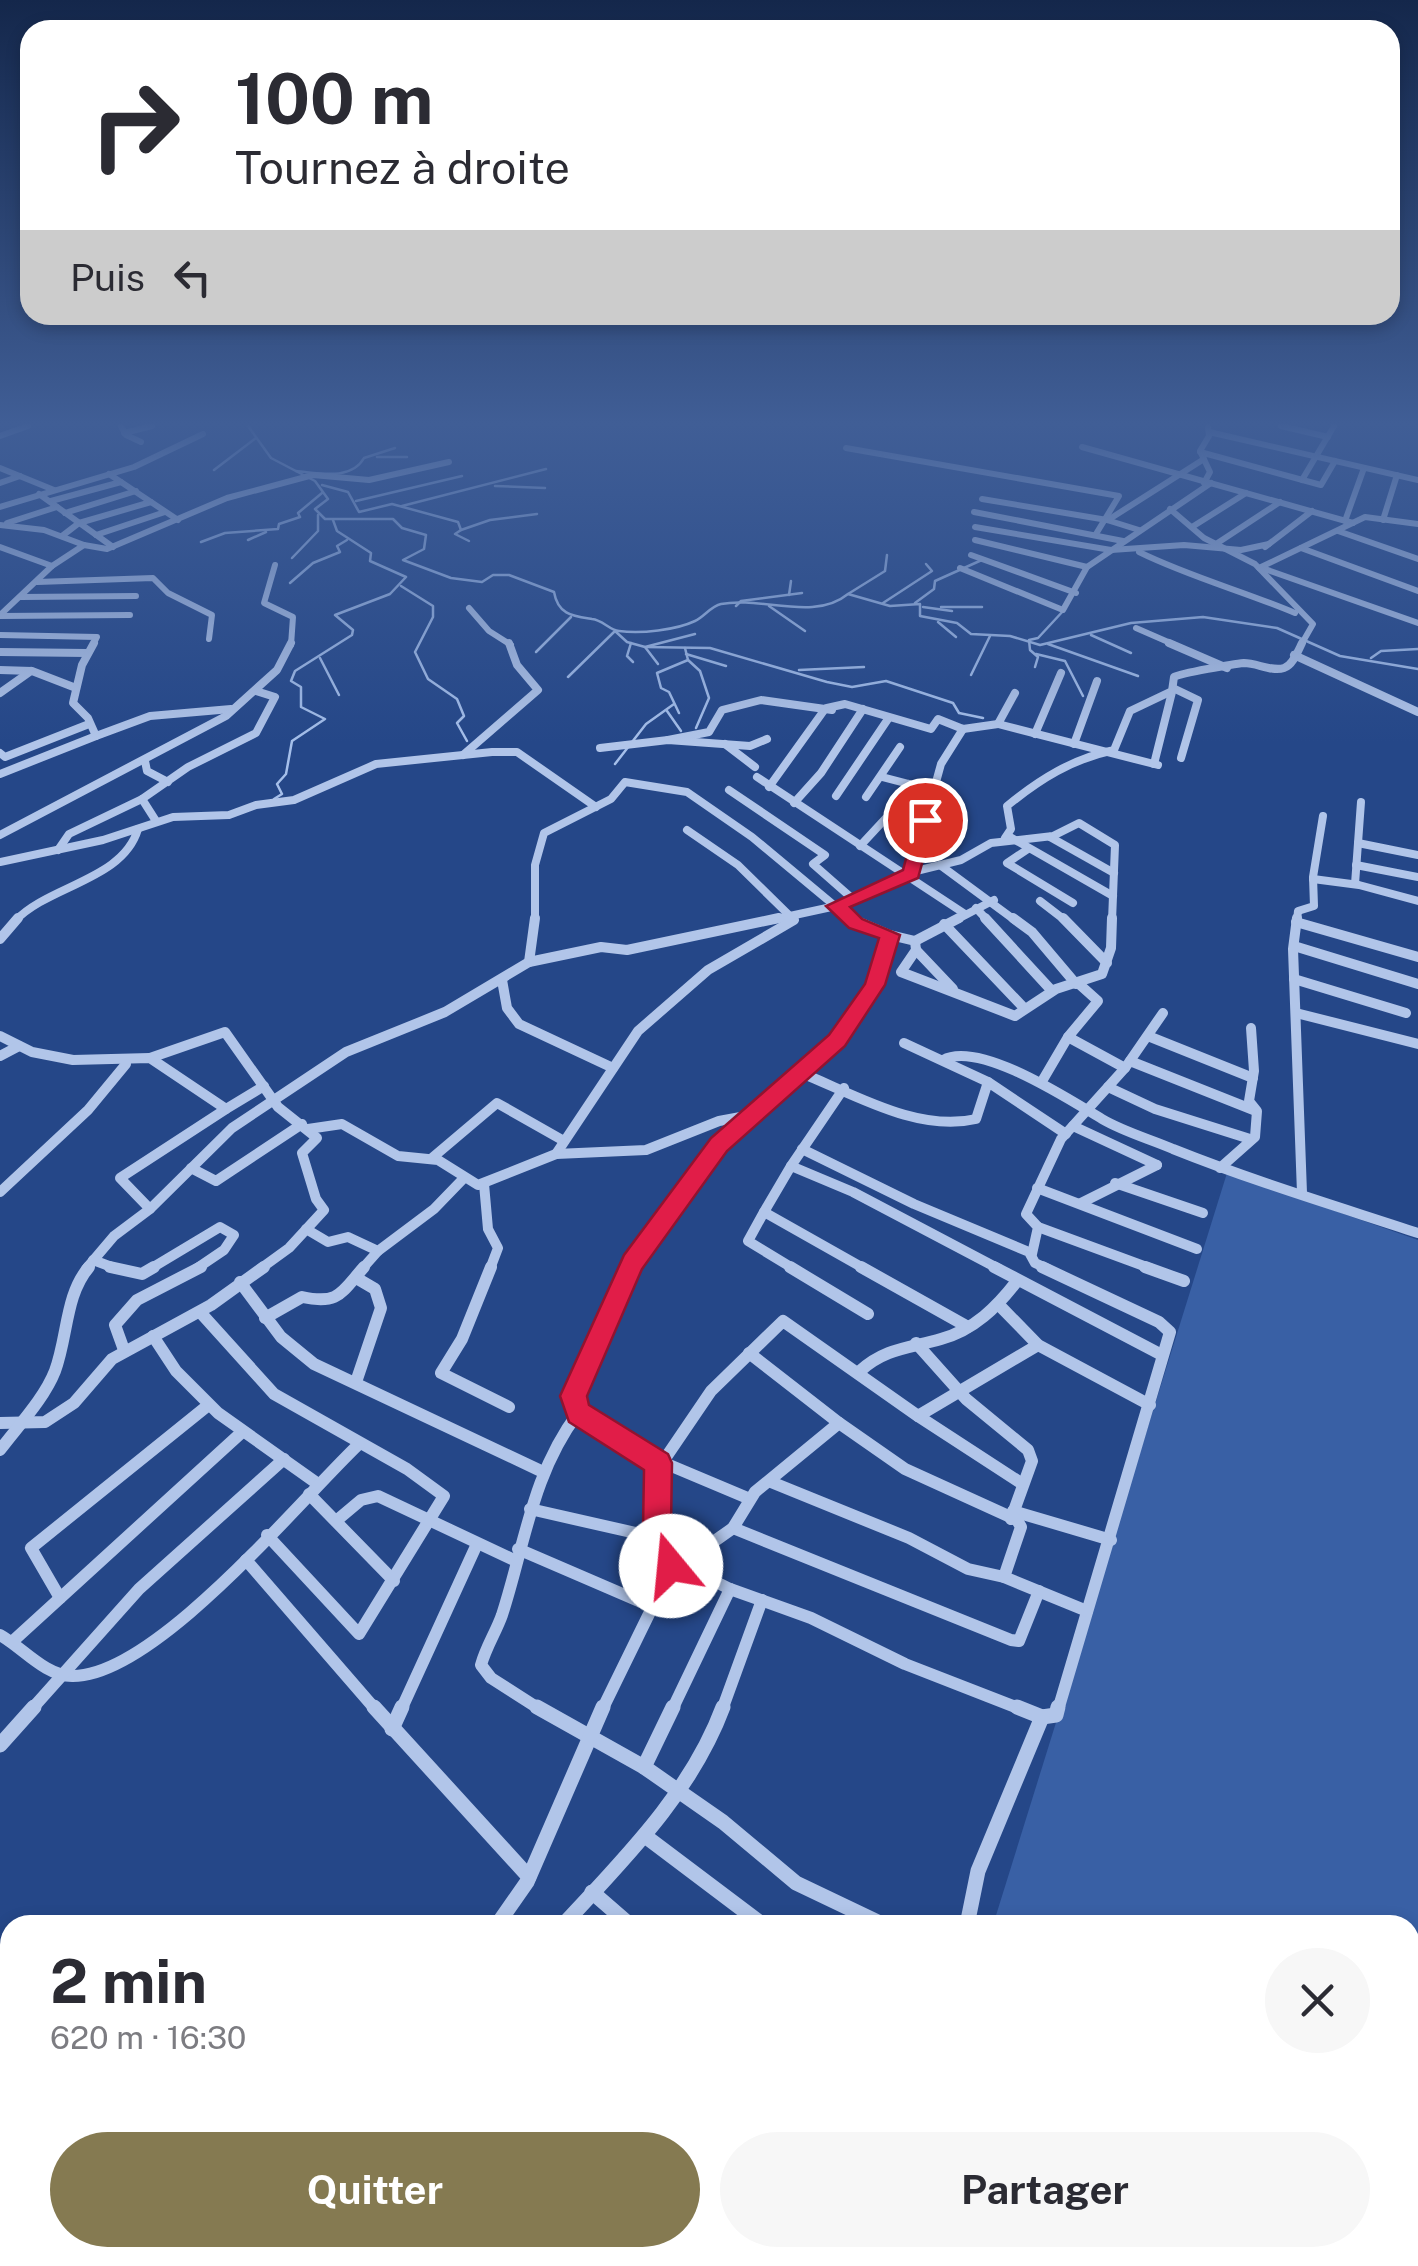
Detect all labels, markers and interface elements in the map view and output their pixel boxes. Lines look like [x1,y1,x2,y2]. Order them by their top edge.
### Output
text: 100 m [235,57,433,140]
icon: right [70,60,200,190]
text: Tournez à droite [235,141,570,194]
icon: left [165,250,220,305]
text: Puis [70,255,145,300]
pin [883,778,968,863]
icon: arrive [898,793,953,848]
position arrow [619,1514,723,1618]
text: 2 min [50,1946,207,2017]
button: close [1265,1948,1370,2053]
text: 620 m · 16:30 [50,2019,246,2056]
button: Quitter [50,2132,700,2247]
button: Partager [720,2132,1370,2247]

